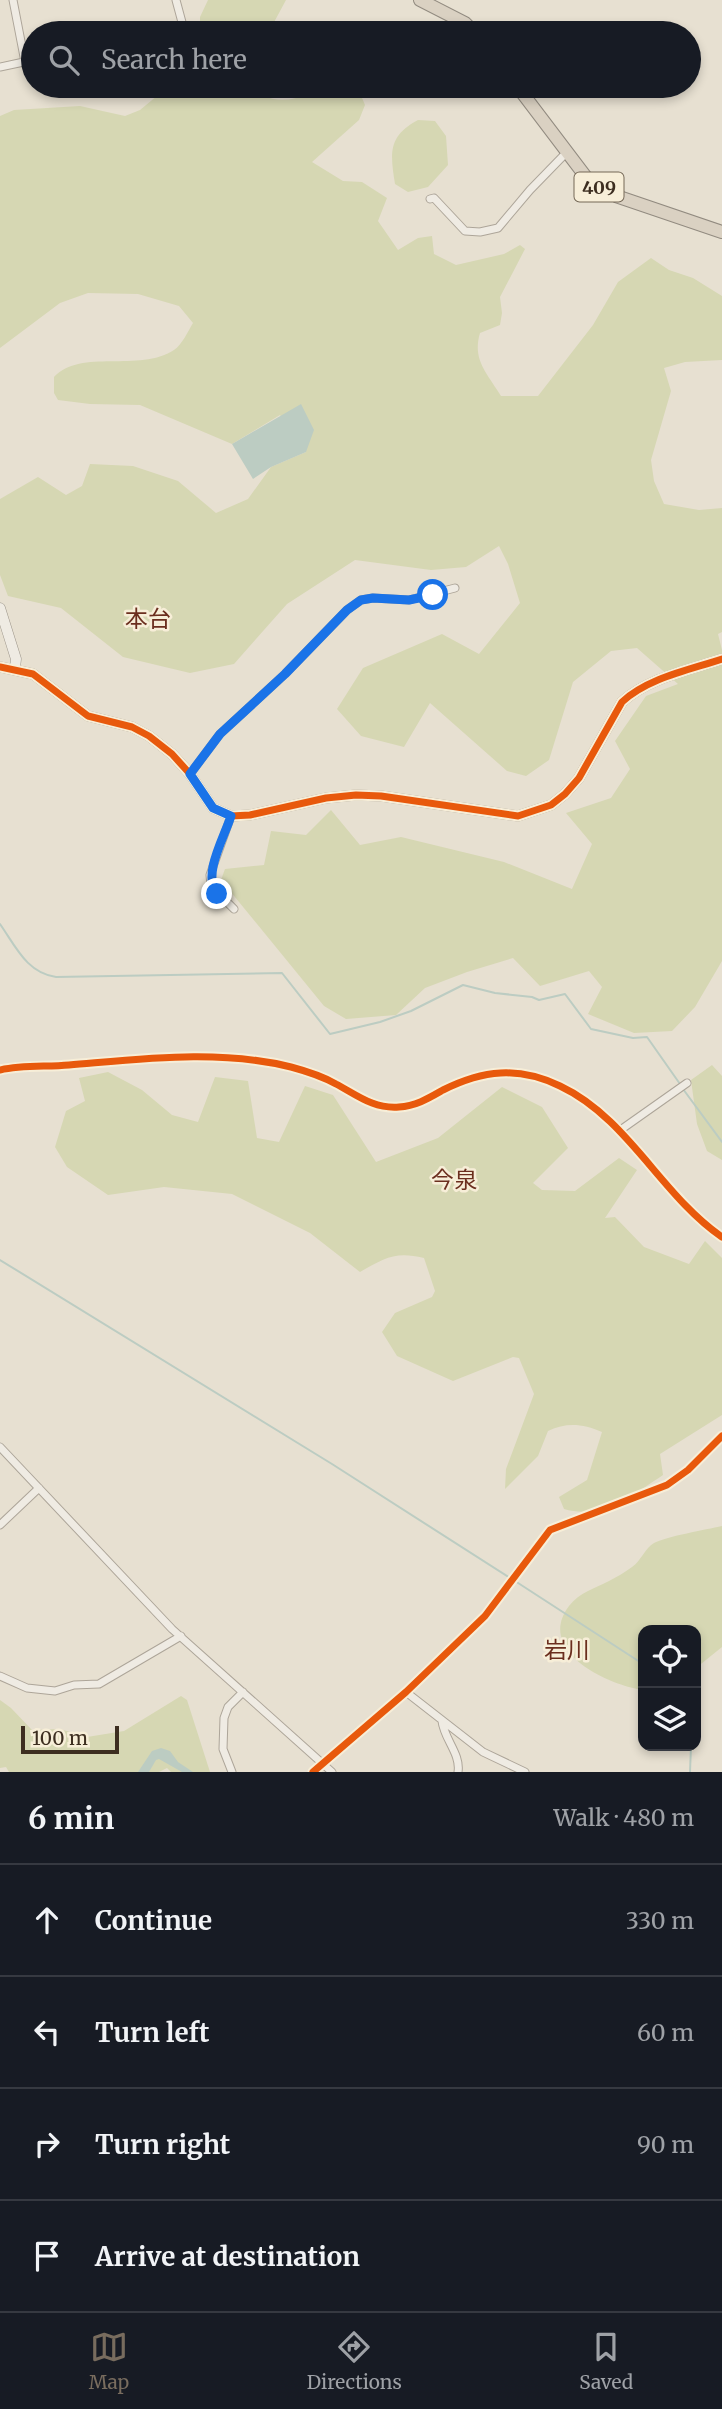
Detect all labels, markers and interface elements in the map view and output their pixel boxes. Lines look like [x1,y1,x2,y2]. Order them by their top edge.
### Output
search box [21,21,701,98]
icon: search [45,41,83,79]
text: Search here [101,43,247,76]
road number: 409 [574,172,624,202]
route start [417,579,448,610]
district label: 本台 [125,604,171,633]
route end [201,878,232,909]
district label: 今泉 [431,1165,477,1194]
map controls [638,1625,701,1751]
button: locate [638,1625,701,1688]
district label: 岩川 [544,1635,590,1664]
button: layers [638,1688,701,1751]
scale bar [21,1723,119,1755]
text: 100 m [32,1726,88,1750]
text: 6 min [28,1799,114,1837]
text: Walk · 480 m [553,1803,694,1832]
icon: ahead [28,1901,66,1939]
text: Continue [95,1904,212,1937]
text: 330 m [626,1906,694,1935]
icon: left [28,2013,66,2051]
text: Turn left [95,2016,209,2049]
text: 60 m [637,2018,694,2047]
icon: right [28,2125,66,2163]
text: Turn right [95,2128,230,2161]
text: 90 m [637,2130,694,2159]
icon: arrive [28,2237,66,2275]
text: Arrive at destination [95,2240,360,2273]
tab: Map [89,2328,129,2394]
tab: Directions [307,2328,402,2394]
tab: Saved [579,2328,633,2394]

